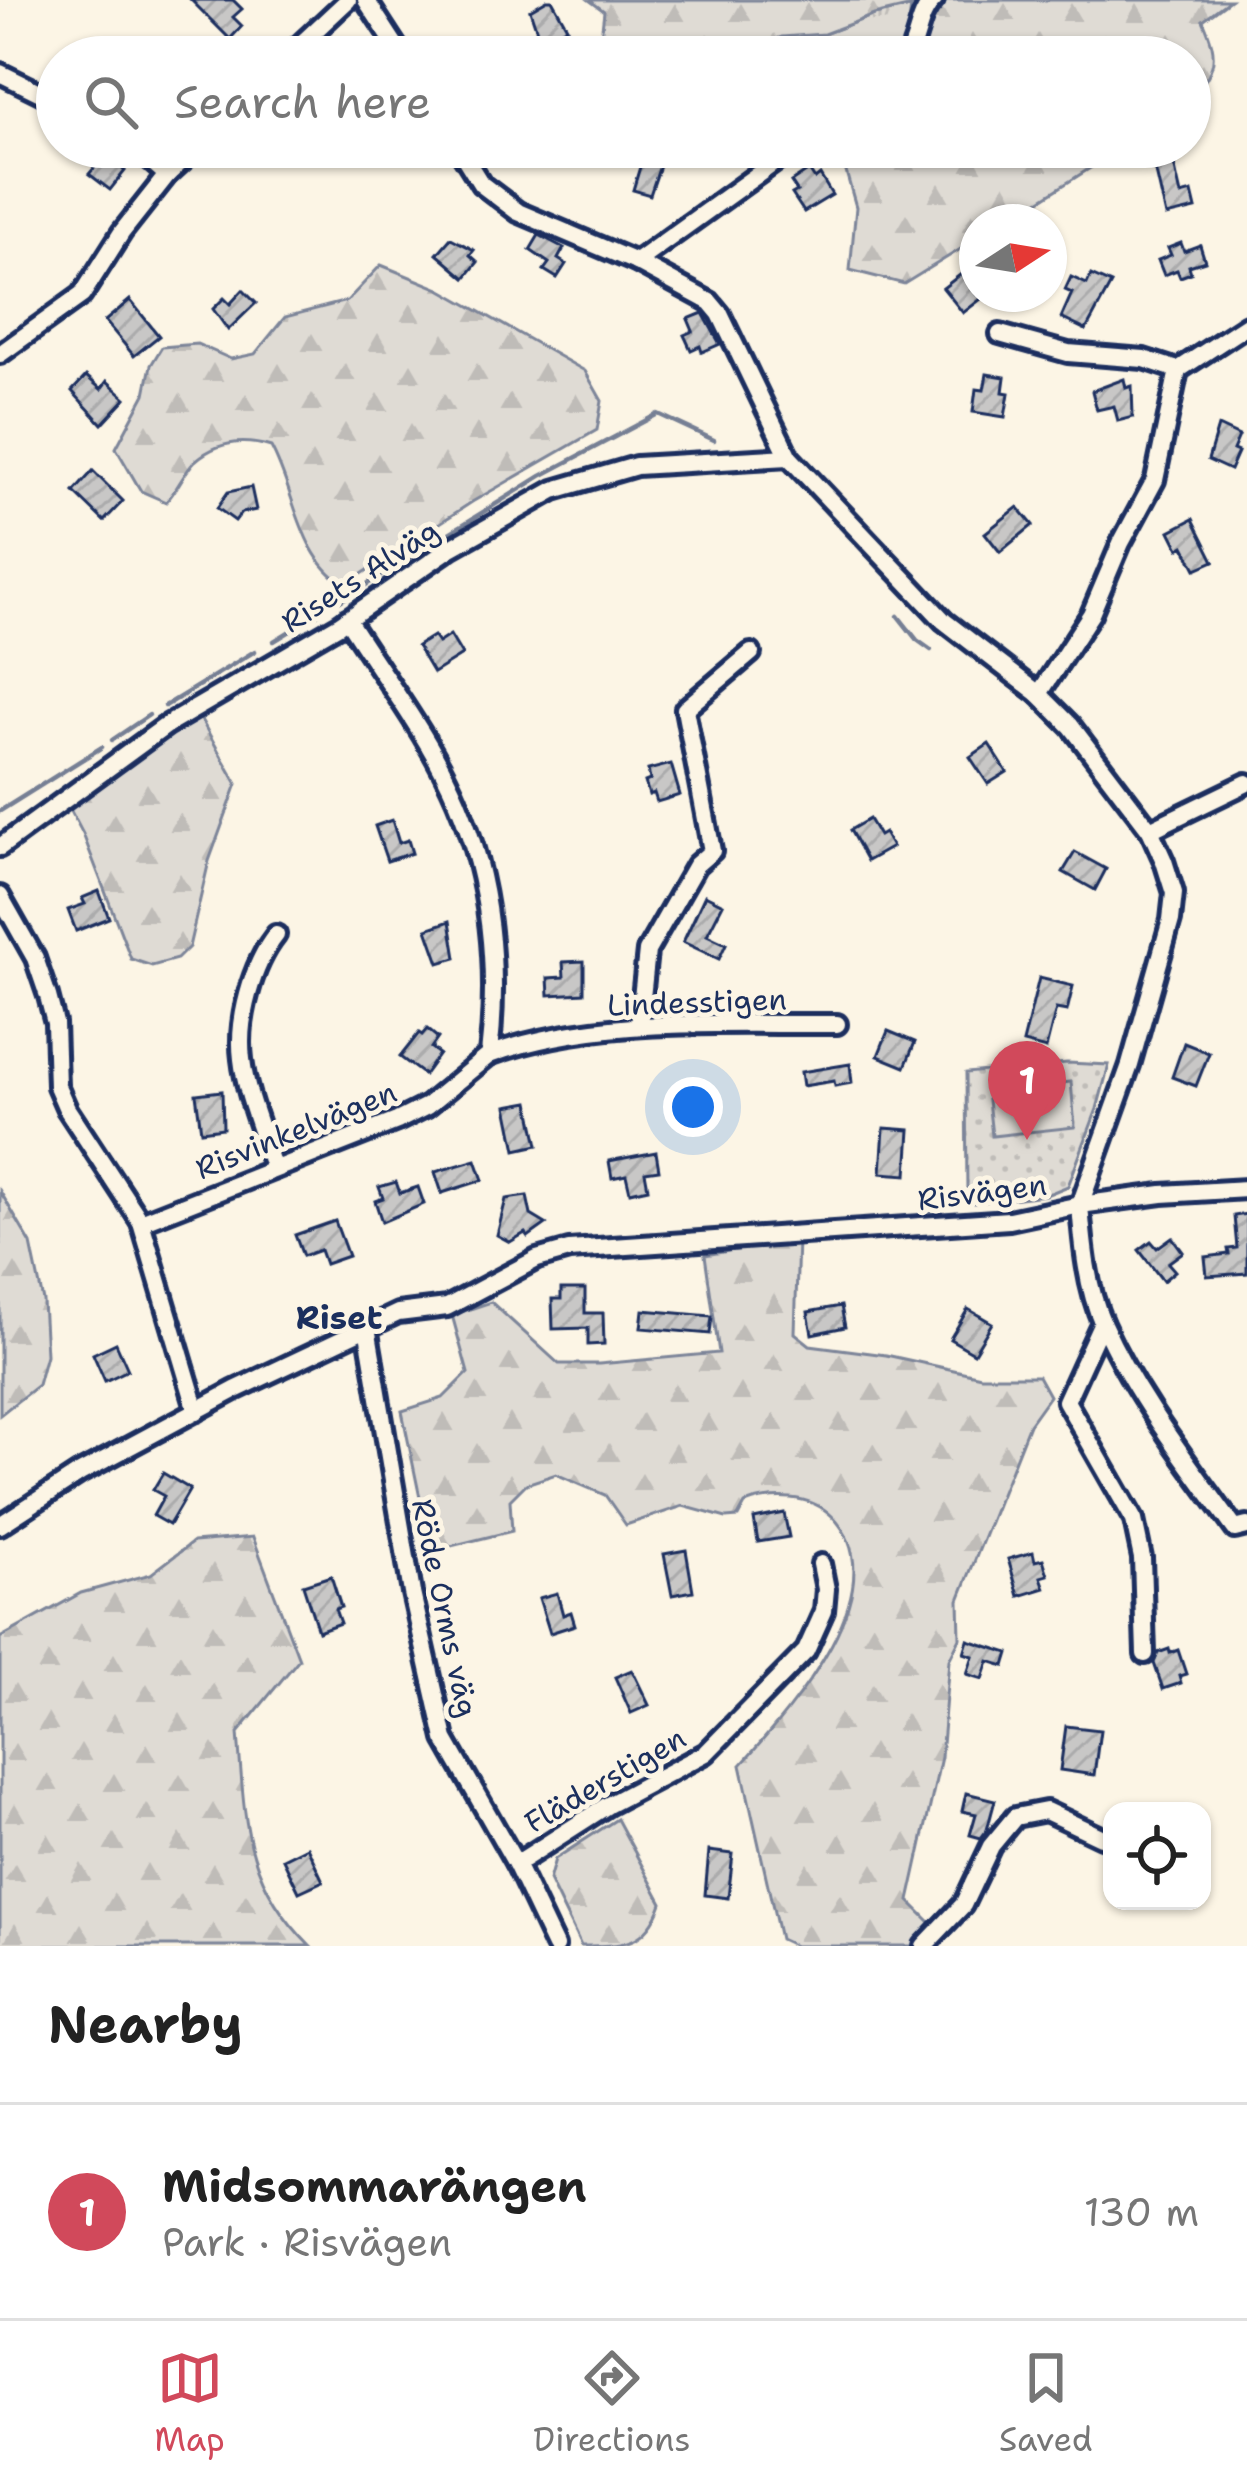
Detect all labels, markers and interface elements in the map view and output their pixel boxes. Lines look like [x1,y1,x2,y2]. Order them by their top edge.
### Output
search box [36,36,1211,168]
icon: search [78,69,144,135]
text: Search here [174,72,431,132]
north arrow [959,204,1067,312]
street label: Risets Alväg [273,510,447,642]
street label: Lindesstigen [607,978,787,1026]
pin: 1 [988,1041,1066,1140]
street label: Risvinkelvägen [189,1071,403,1189]
your location [663,1077,723,1137]
street label: Risvägen [915,1164,1049,1220]
district label: Riset [296,1295,382,1340]
street label: Röde Orms väg [402,1495,488,1721]
street label: Fläderstigen [517,1717,693,1843]
map controls [1103,1802,1211,1910]
button: locate [1103,1802,1211,1910]
text: Nearby [48,1990,243,2058]
text: Midsommarängen [162,2156,587,2216]
text: 1 [78,2186,96,2238]
text: 130 m [1084,2186,1199,2238]
text: Park · Risvägen [162,2216,452,2268]
tab: Map [154,2345,225,2462]
tab: Directions [533,2345,691,2462]
tab: Saved [999,2345,1093,2462]

